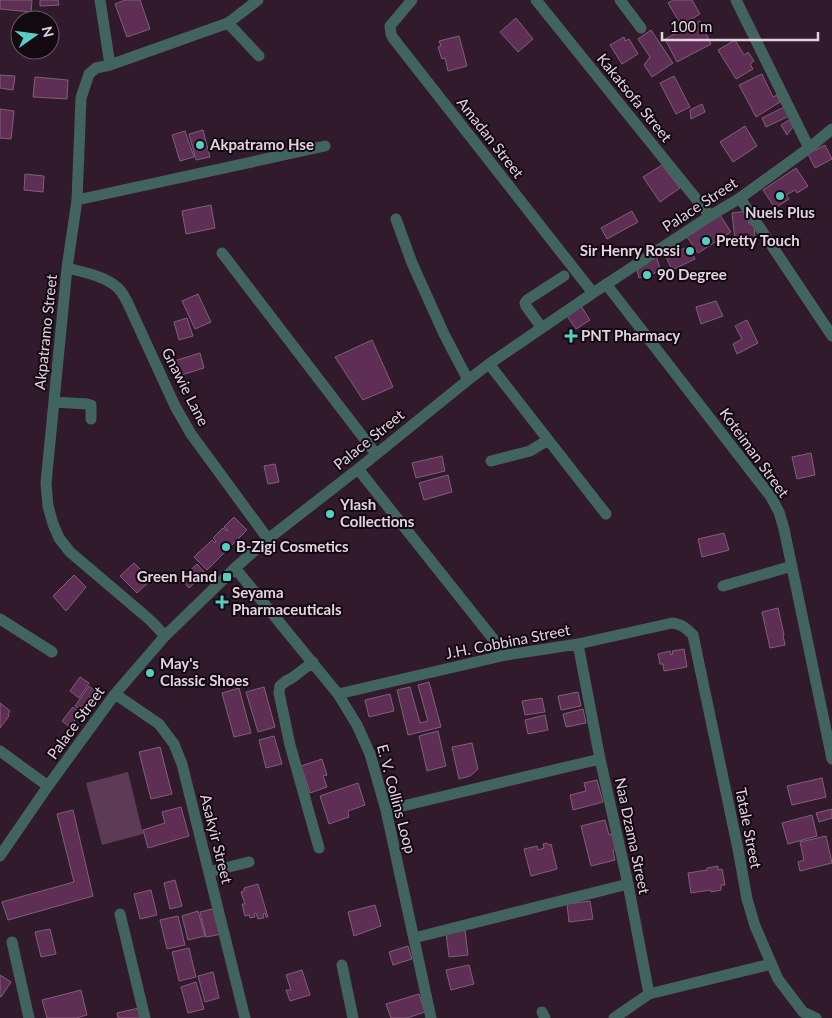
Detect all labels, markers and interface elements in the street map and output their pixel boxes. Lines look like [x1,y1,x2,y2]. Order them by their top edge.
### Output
north arrow [10,10,60,60]
scale bar [662,10,818,42]
text: 100 m [670,17,712,35]
text: N [39,24,58,39]
street label: Kakatsofa Street [594,50,676,146]
street label: Amadan Street [454,93,528,182]
place label: Akpatramo Hse [209,135,314,153]
marker: Akpatramo Hse [194,139,206,151]
street label: Palace Street [659,173,741,235]
marker: Nuels Plus [774,190,786,202]
place label: Nuels Plus [745,203,815,221]
place label: Pretty Touch [716,231,800,249]
marker: Pretty Touch [700,235,712,247]
place label: Sir Henry Rossi [580,241,680,259]
marker: Sir Henry Rossi [684,245,696,257]
place label: 90 Degree [657,265,727,283]
marker: 90 Degree [641,269,653,281]
street label: Akpatramo Street [30,273,60,390]
place label: PNT Pharmacy [581,326,680,344]
marker: PNT Pharmacy [565,330,577,342]
street label: Gnawie Lane [159,344,213,429]
street label: Koteiman Street [716,404,794,501]
street label: Palace Street [329,405,408,473]
place label: Ylash Collections [339,495,415,530]
marker: Ylash Collections [324,508,336,520]
place label: B-Zigi Cosmetics [236,537,349,555]
marker: B-Zigi Cosmetics [220,541,232,553]
place label: Green Hand [137,567,217,585]
marker: Green Hand [221,571,233,583]
place label: Seyama Pharmaceuticals [232,583,342,618]
marker: Seyama Pharmaceuticals [216,596,228,608]
street label: J.H. Cobbina Street [444,620,572,662]
place label: May's Classic Shoes [160,654,249,689]
marker: May's Classic Shoes [144,667,156,679]
street label: Palace Street [43,682,108,762]
street label: E. V. Collins Loop [374,742,420,855]
street label: Naa Dzama Street [612,776,654,896]
street label: Tatale Street [732,786,766,870]
street label: Asakyir Street [197,792,237,886]

